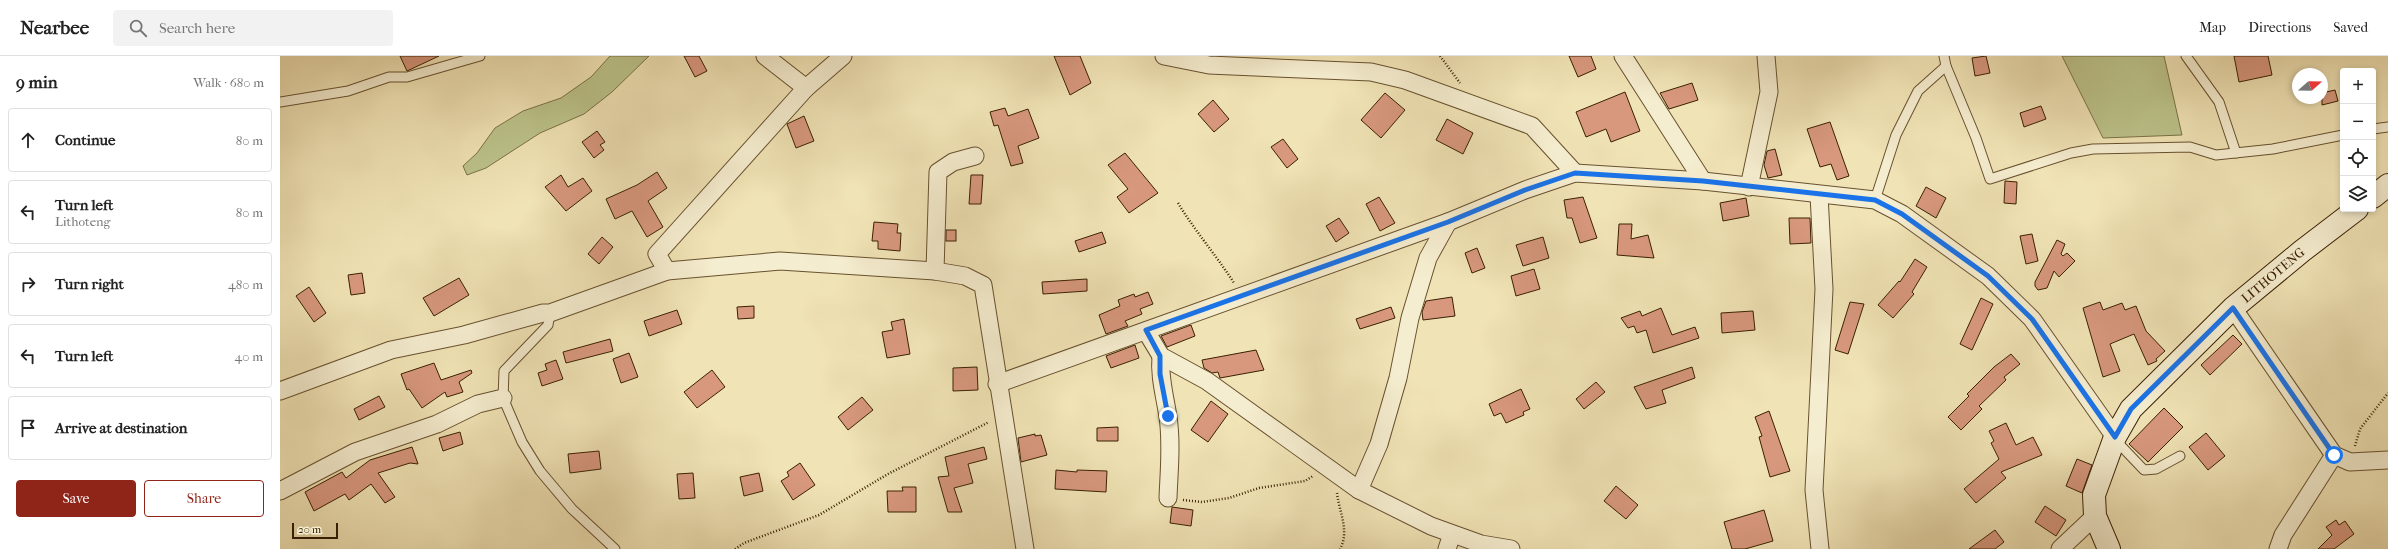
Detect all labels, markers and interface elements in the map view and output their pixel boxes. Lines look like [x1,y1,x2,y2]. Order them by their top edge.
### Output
search box [113,10,393,46]
text: Nearbee [20,17,89,39]
icon: search [127,17,149,39]
text: Search here [159,19,235,37]
text: Map [2199,19,2226,36]
text: Directions [2248,19,2311,36]
text: Saved [2333,19,2368,36]
north arrow [2292,68,2328,104]
map controls [2340,68,2376,212]
button: + [2340,68,2376,104]
text: 9 min [16,72,58,92]
text: Walk · 680 m [193,75,264,90]
button: − [2340,104,2376,140]
icon: ahead [17,129,39,151]
text: Continue [55,131,115,149]
text: 80 m [236,133,263,148]
button: locate [2340,140,2376,176]
button: layers [2340,176,2376,212]
text: Turn left [55,196,113,214]
icon: left [17,201,39,223]
text: 80 m [236,205,263,220]
text: Lithoteng [55,214,111,229]
street label: LITHOTENG [2238,244,2308,306]
icon: right [17,273,39,295]
text: Turn right [55,275,124,293]
text: 480 m [228,277,263,292]
icon: left [17,345,39,367]
text: Turn left [55,347,113,365]
text: 40 m [235,349,263,364]
route end [1159,407,1177,425]
icon: arrive [17,417,39,439]
text: Arrive at destination [55,419,187,437]
route start [2325,446,2343,464]
button: Save [16,480,136,517]
button: Share [144,480,264,517]
scale bar [292,521,338,540]
text: 20 m [298,523,321,536]

